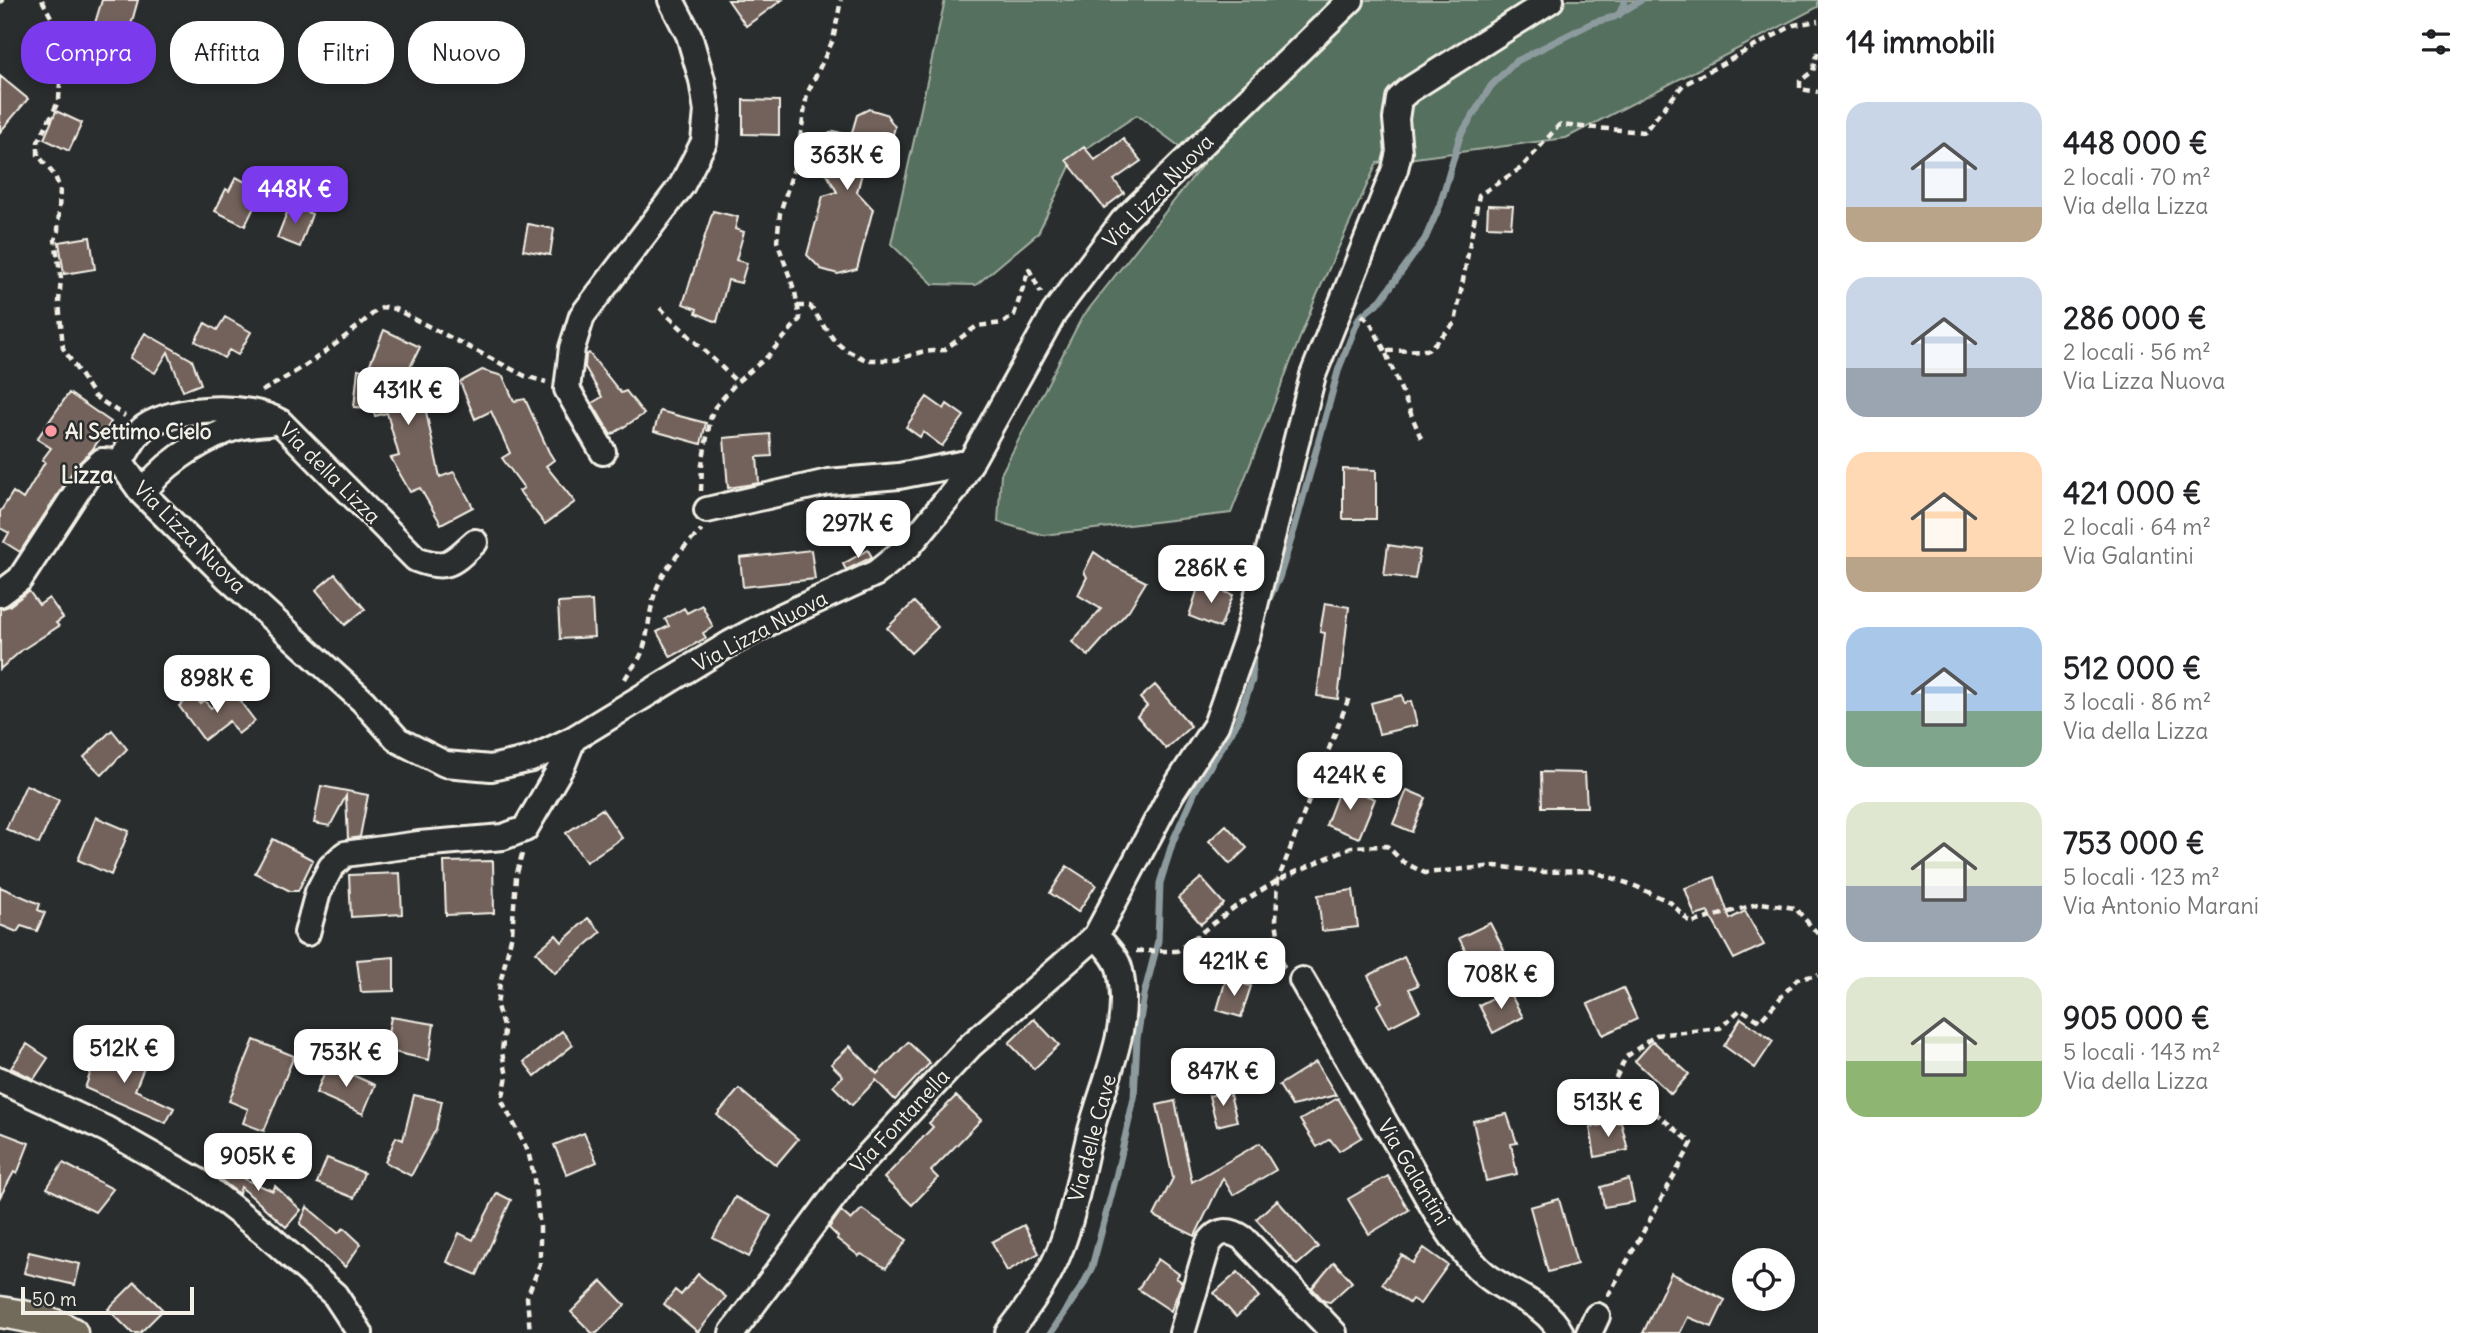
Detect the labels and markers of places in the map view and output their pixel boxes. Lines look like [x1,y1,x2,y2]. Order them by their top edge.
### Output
pin: 363K € [790,132,904,192]
pin: 448K € [238,166,352,226]
pin: 431K € [351,368,465,427]
place label: Al Settimo Cielo [65,418,212,445]
marker: Al Settimo Cielo [43,423,59,439]
pin: 297K € [801,500,915,560]
pin: 286K € [1154,546,1268,605]
pin: 898K € [160,656,274,715]
pin: 424K € [1293,752,1407,812]
pin: 421K € [1177,939,1291,998]
pin: 708K € [1444,951,1558,1011]
pin: 512K € [67,1026,181,1085]
pin: 753K € [289,1030,403,1089]
pin: 847K € [1166,1048,1280,1108]
pin: 513K € [1551,1080,1665,1139]
pin: 905K € [201,1134,315,1193]

